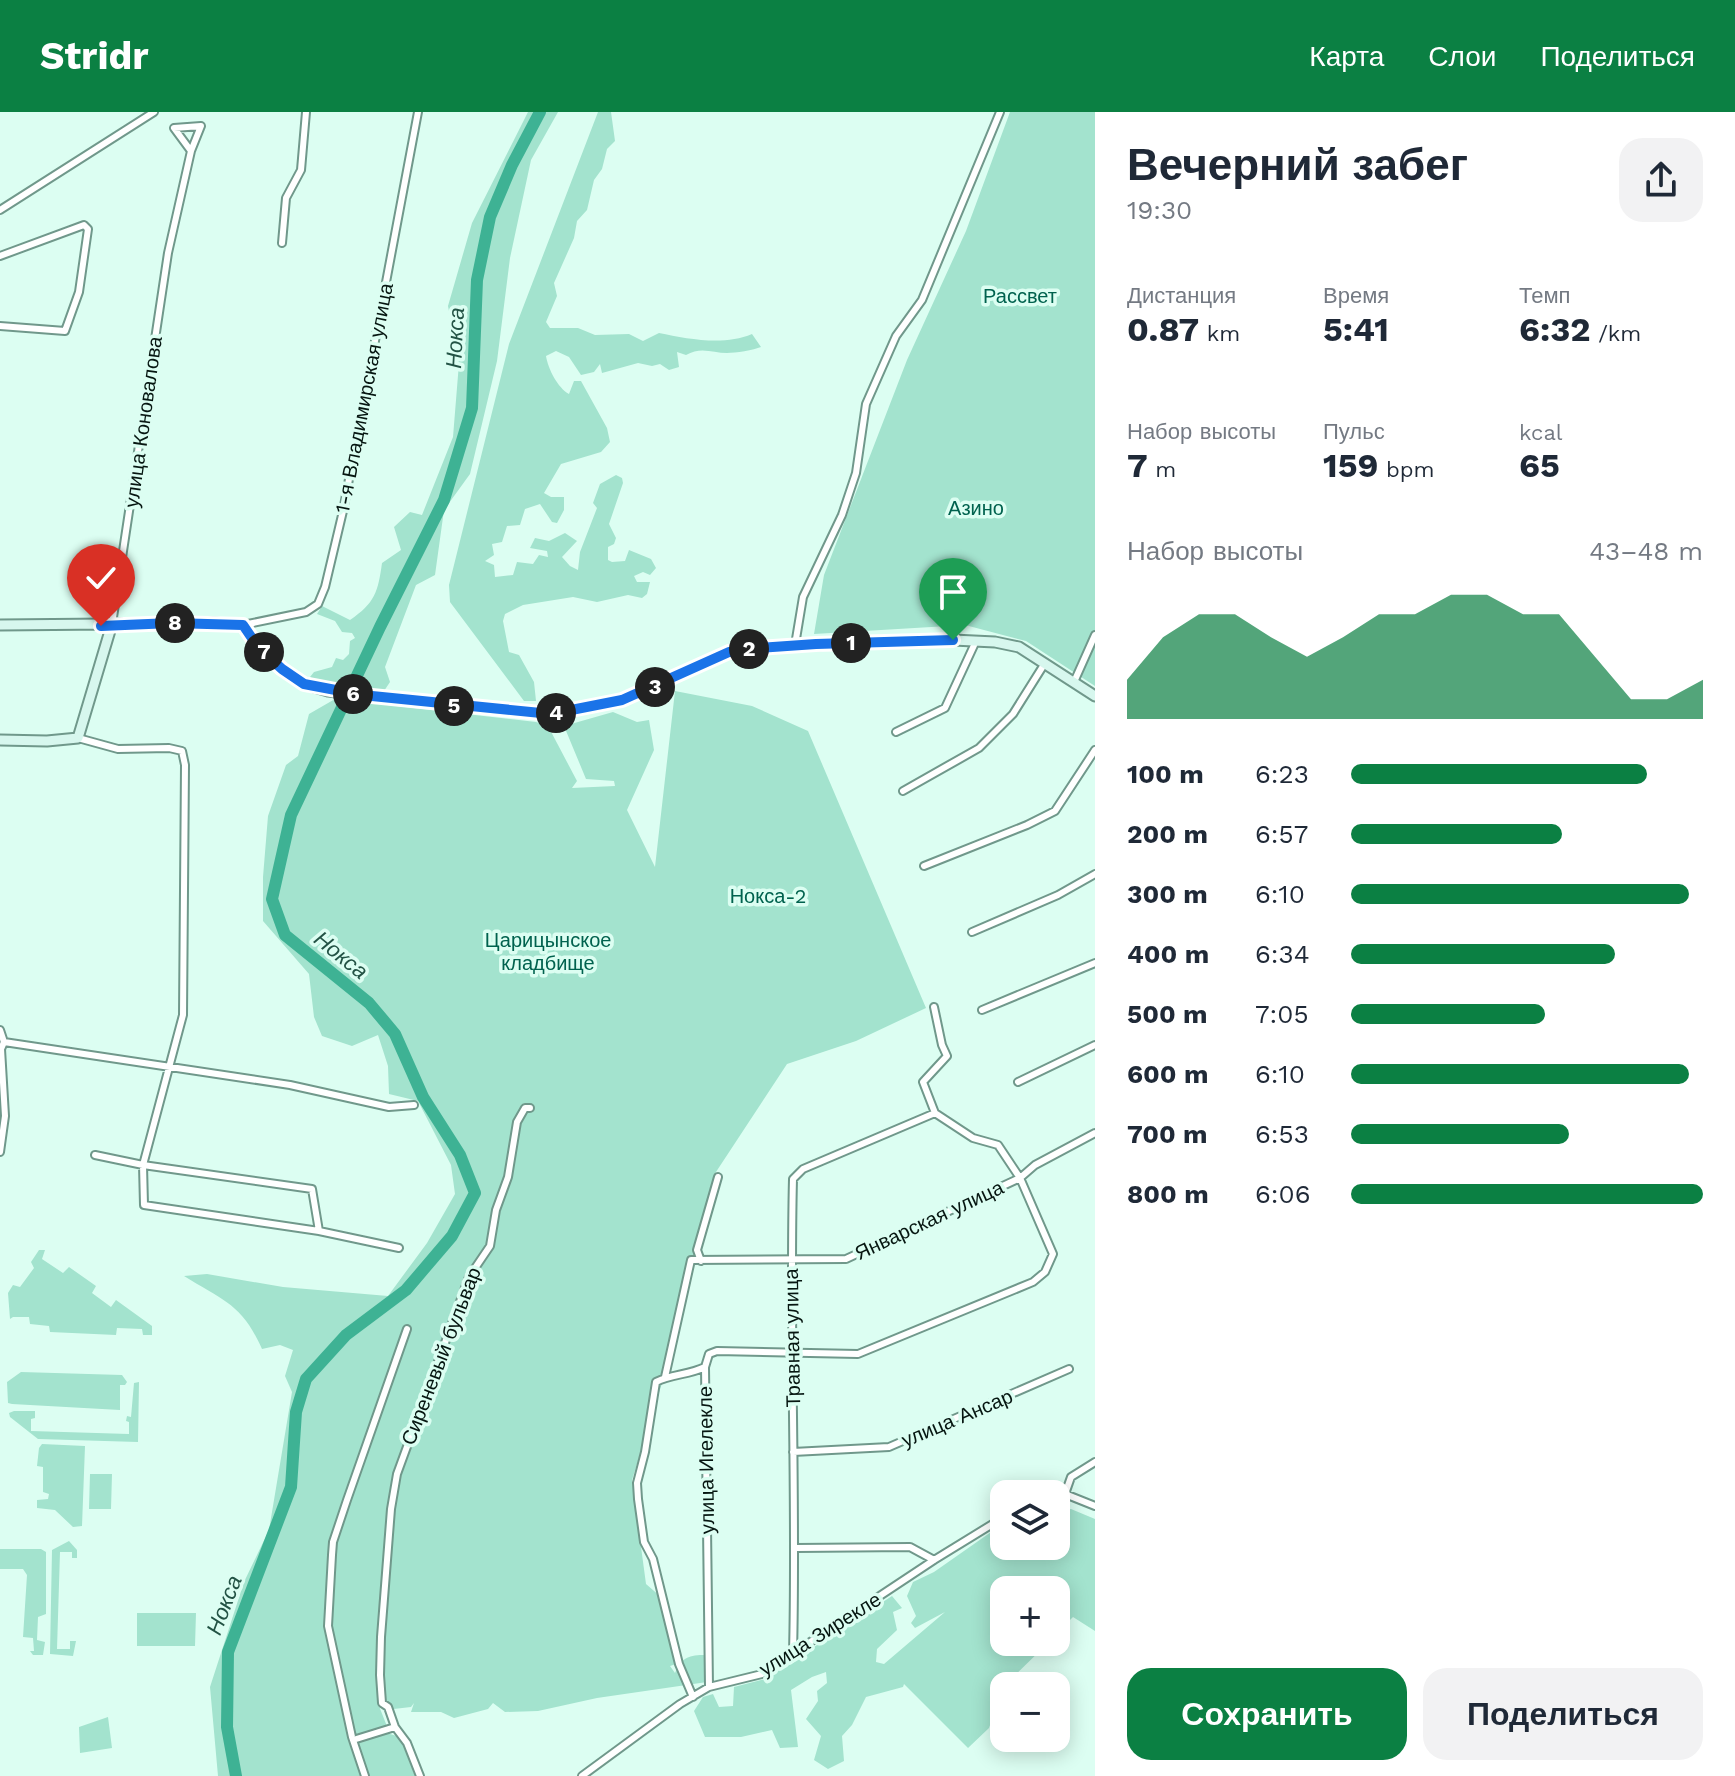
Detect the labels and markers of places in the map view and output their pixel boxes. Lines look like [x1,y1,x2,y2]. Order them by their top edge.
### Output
pin [67,544,135,626]
pin [919,558,987,640]
pin: 8 [155,603,195,643]
pin: 1 [831,623,871,663]
pin: 2 [729,629,769,669]
pin: 7 [244,632,284,672]
pin: 3 [635,667,675,707]
pin: 6 [333,674,373,714]
pin: 5 [434,686,474,726]
pin: 4 [536,693,576,733]

